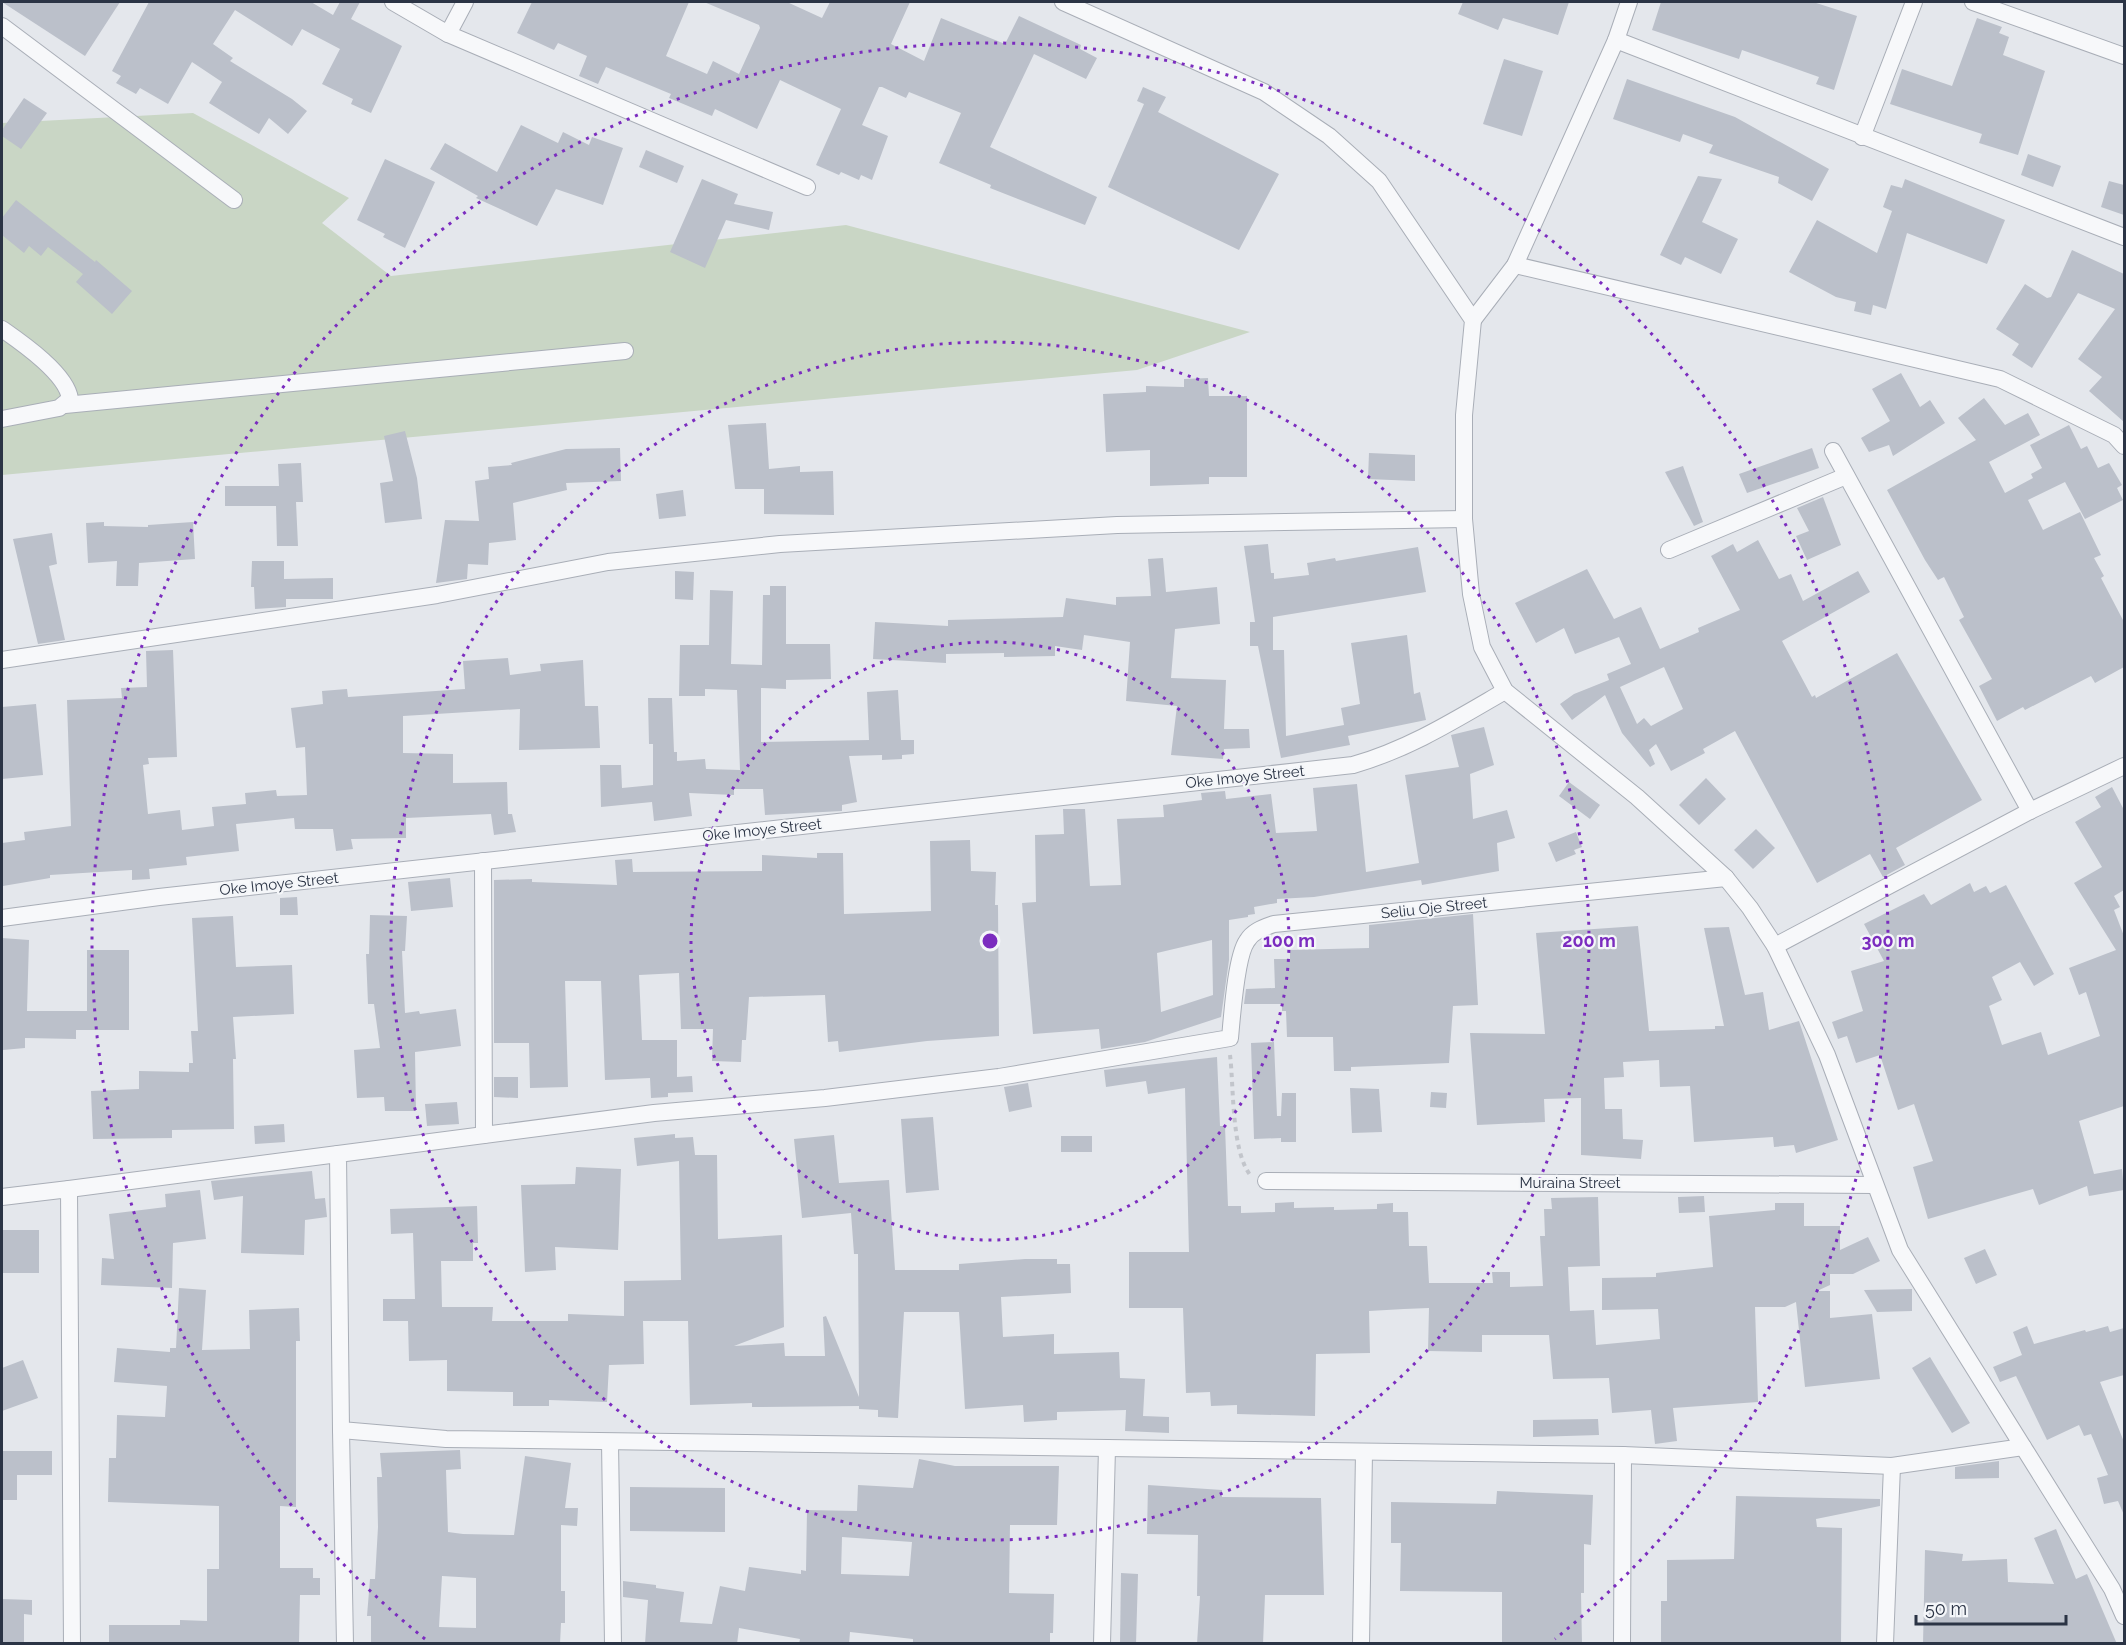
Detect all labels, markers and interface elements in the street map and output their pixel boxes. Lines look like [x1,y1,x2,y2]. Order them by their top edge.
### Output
street label: Oke Imoye Street [1185,762,1305,792]
street label: Oke Imoye Street [702,815,822,845]
street label: Oke Imoye Street [219,869,339,899]
street label: Seliu Oje Street [1380,893,1488,923]
text: 100 m [1263,930,1315,951]
text: 200 m [1562,930,1616,951]
text: 300 m [1861,930,1915,951]
centre of rings [980,931,1000,951]
street label: Muraina Street [1519,1174,1621,1192]
scale bar [1916,1588,2066,1626]
text: 50 m [1925,1598,1967,1619]

